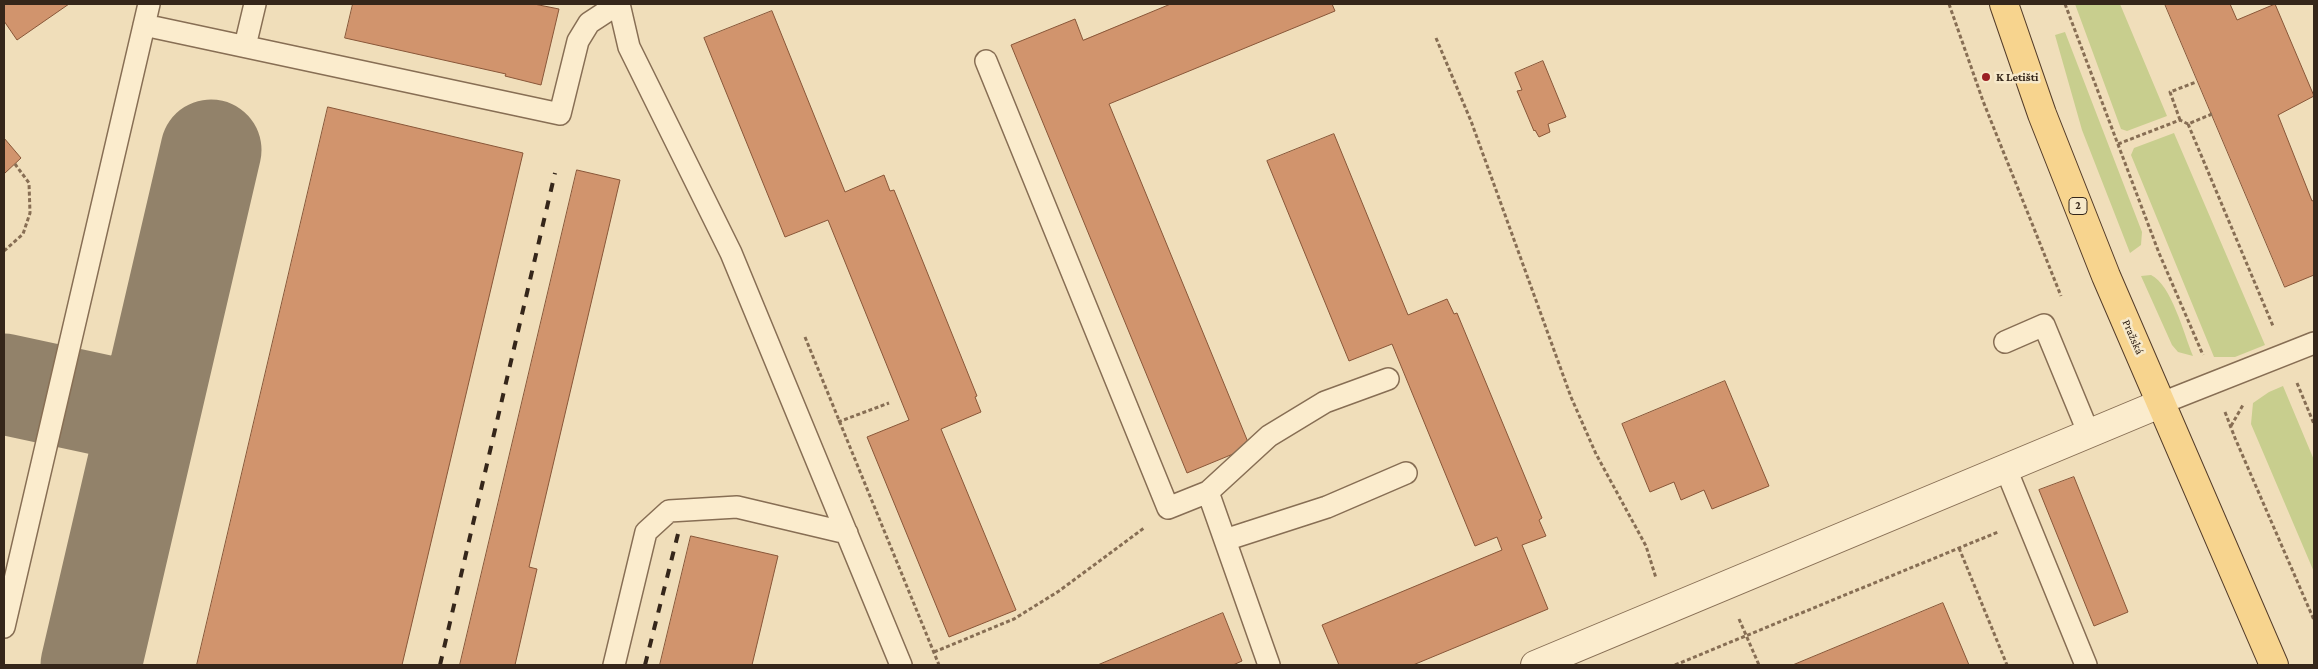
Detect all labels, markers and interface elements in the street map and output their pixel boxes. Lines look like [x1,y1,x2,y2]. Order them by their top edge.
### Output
place label: K Letišti [1996,70,2039,84]
marker: K Letišti [1980,71,1992,83]
road number: 2 [2069,198,2087,215]
street label: Pražská [2119,317,2147,357]

